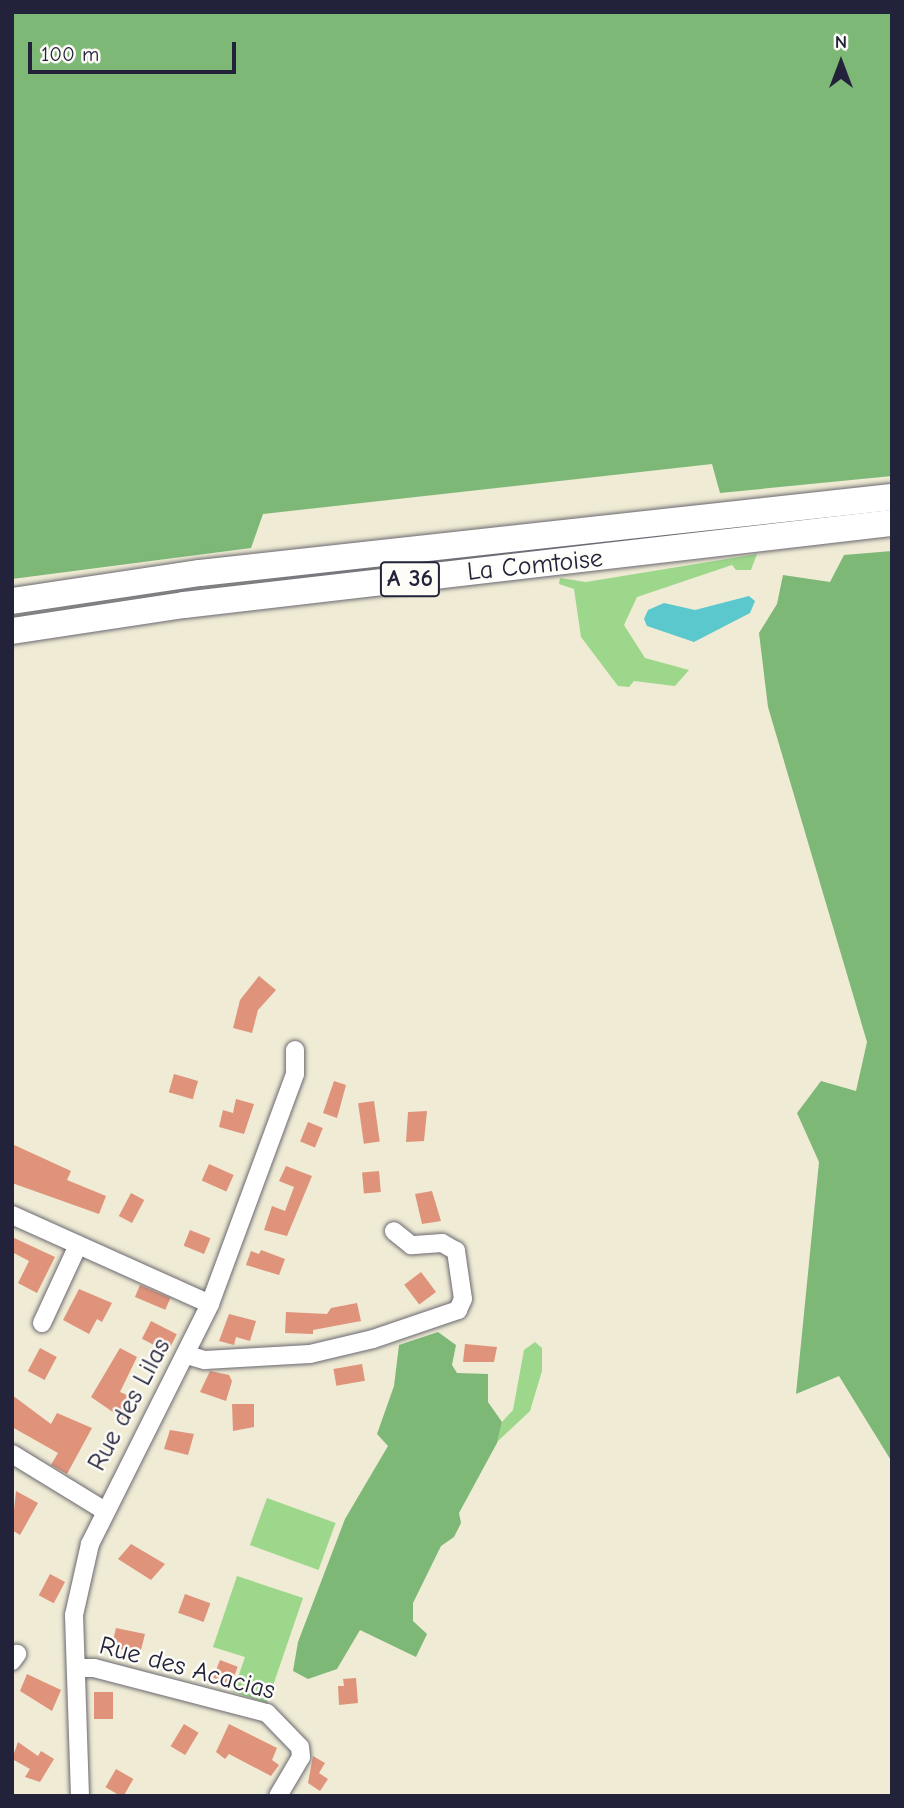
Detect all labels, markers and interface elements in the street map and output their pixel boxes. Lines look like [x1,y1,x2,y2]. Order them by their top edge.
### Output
scale bar [32,28,240,72]
north arrow [806,28,876,98]
text: N [835,31,847,53]
text: 100 m [41,42,99,66]
street label: La Comtoise [466,543,604,589]
road number: A 36 [378,558,442,600]
street label: Rue des Lilas [82,1333,178,1477]
street label: Rue des Acacias [96,1631,278,1707]

